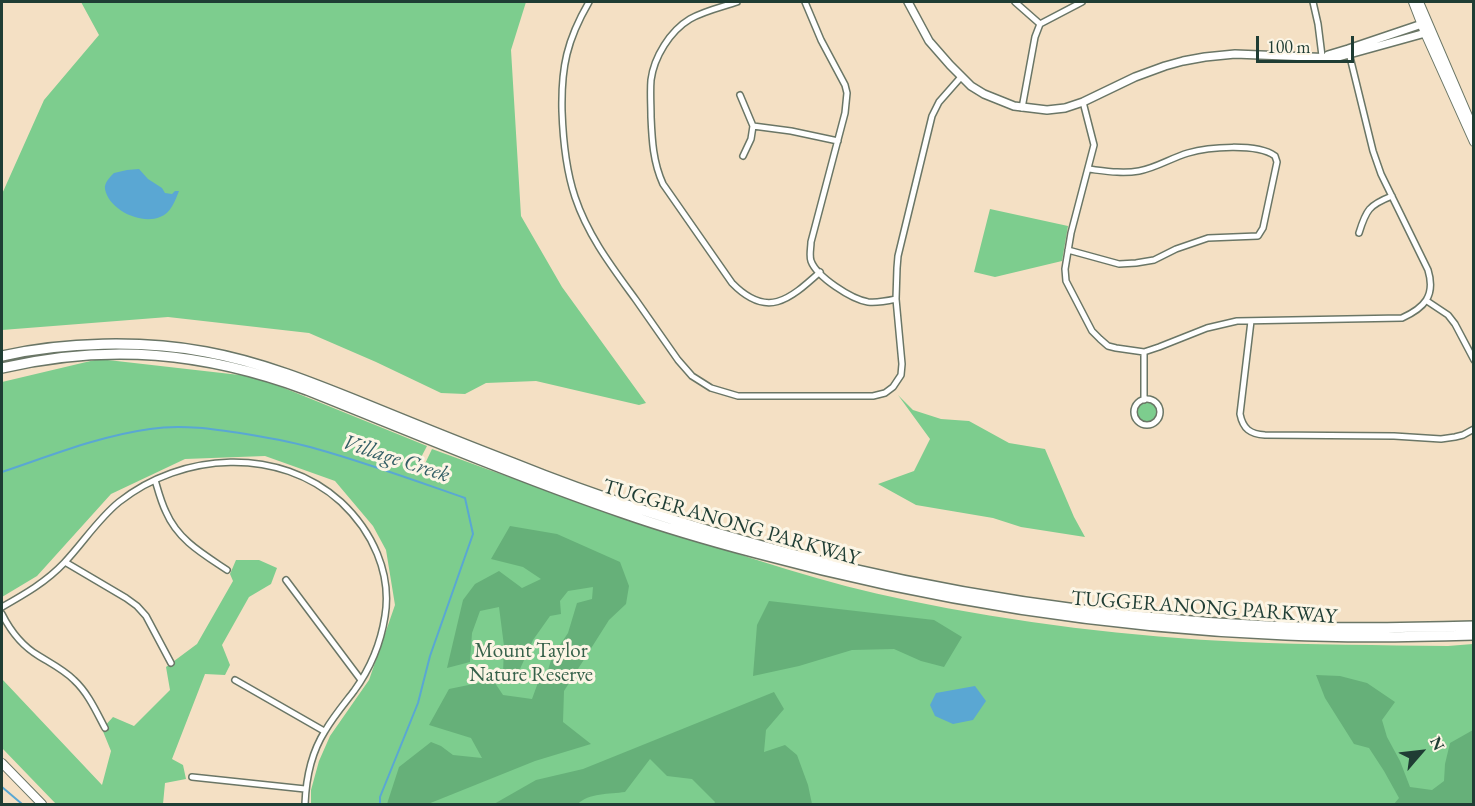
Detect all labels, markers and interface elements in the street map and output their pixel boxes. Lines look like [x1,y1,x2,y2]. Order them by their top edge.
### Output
scale bar [1259,24,1356,62]
text: 100 m [1267,35,1311,58]
water label: Village Creek [339,429,453,489]
street label: TUGGERANONG PARKWAY [600,474,862,572]
street label: TUGGERANONG PARKWAY [1070,586,1338,630]
park label: Mount Taylor Nature Reserve [469,638,593,688]
north arrow [1391,722,1451,782]
text: N [1425,733,1450,754]

